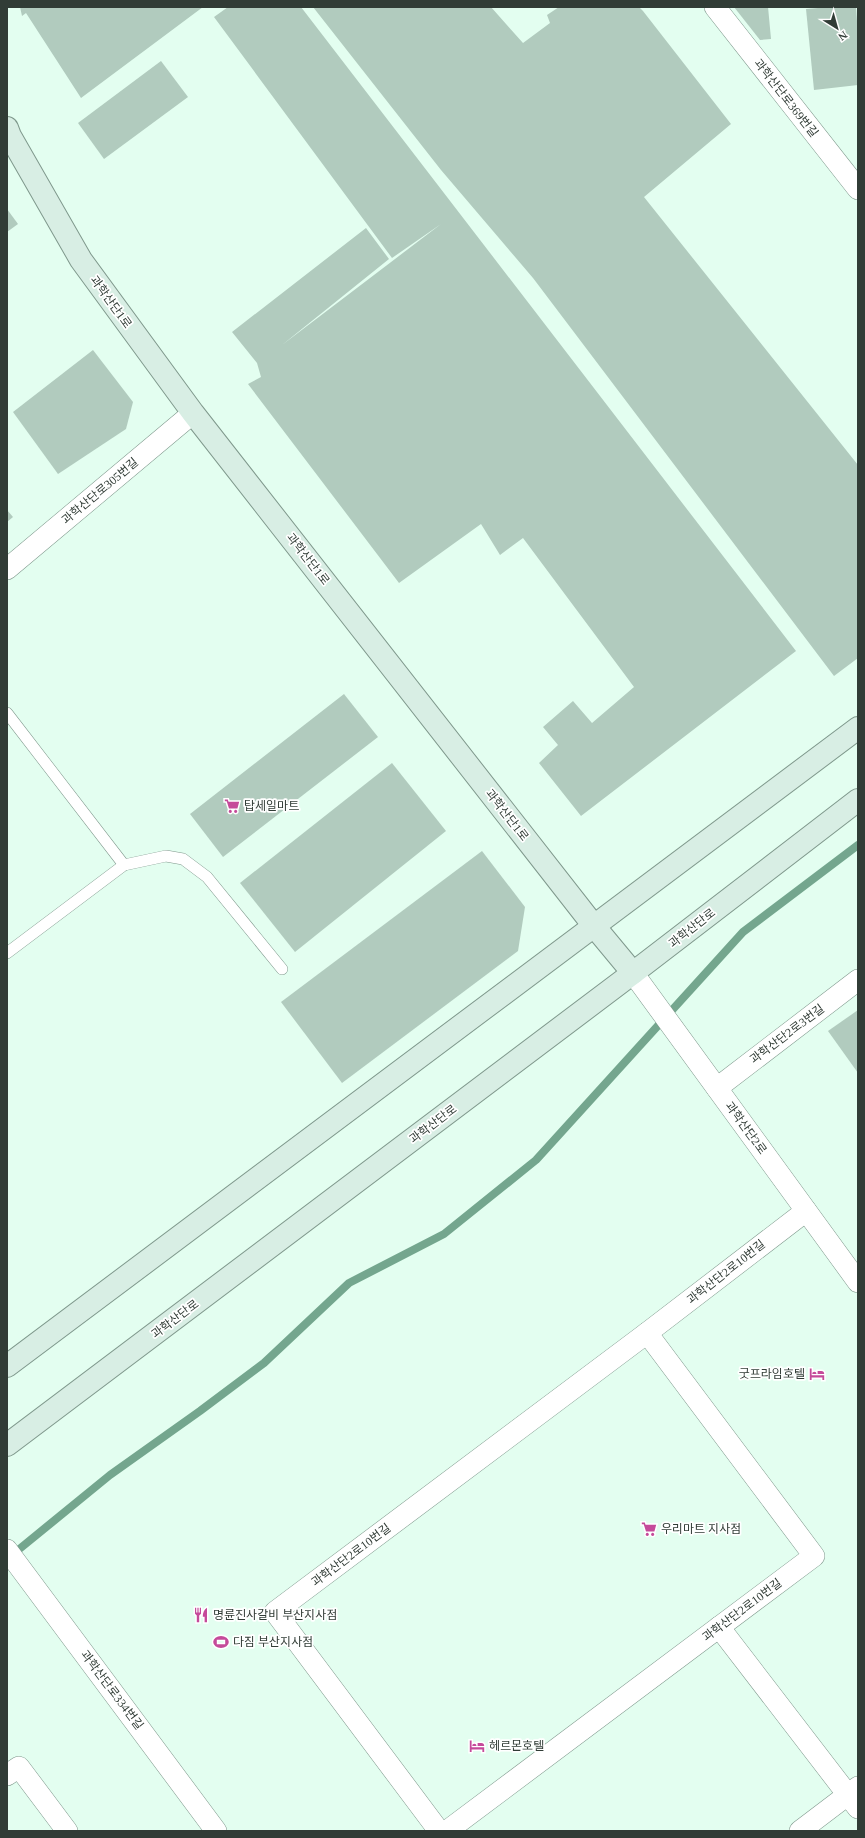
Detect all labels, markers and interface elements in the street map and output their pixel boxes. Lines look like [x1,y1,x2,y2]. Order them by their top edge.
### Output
north arrow [817,8,857,48]
text: N [836,29,850,43]
street label: 과학산단로369번길 [751,56,821,140]
street label: 과학산단1로 [87,273,135,331]
street label: 과학산단로305번길 [59,455,141,527]
street label: 과학산단1로 [284,531,332,587]
street label: 과학산단1로 [483,787,531,843]
supermarket icon: 탑세일마트 [223,797,241,815]
place label: 탑세일마트 [244,799,299,813]
street label: 과학산단로 [666,905,718,951]
street label: 과학산단2로3번길 [747,1002,827,1066]
street label: 과학산단2로 [722,1099,770,1157]
street label: 과학산단로 [407,1102,459,1146]
street label: 과학산단2로10번길 [684,1237,768,1307]
street label: 과학산단로 [149,1297,201,1341]
hotel icon: 굿프라임호텔 [808,1365,826,1383]
place label: 굿프라임호텔 [739,1367,805,1381]
supermarket icon: 우리마트 지사점 [640,1520,658,1538]
street label: 과학산단2로10번길 [309,1521,393,1589]
place label: 우리마트 지사점 [661,1522,741,1536]
street label: 과학산단2로10번길 [700,1576,784,1644]
restaurant icon: 명륜진사갈비 부산지사점 [192,1606,210,1624]
place label: 명륜진사갈비 부산지사점 [213,1608,337,1622]
sports icon: 다짐 부산지사점 [212,1633,230,1651]
place label: 다짐 부산지사점 [233,1635,313,1649]
street label: 과학산단로334번길 [78,1648,146,1732]
hotel icon: 헤르몬호텔 [468,1737,486,1755]
place label: 헤르몬호텔 [489,1739,544,1753]

